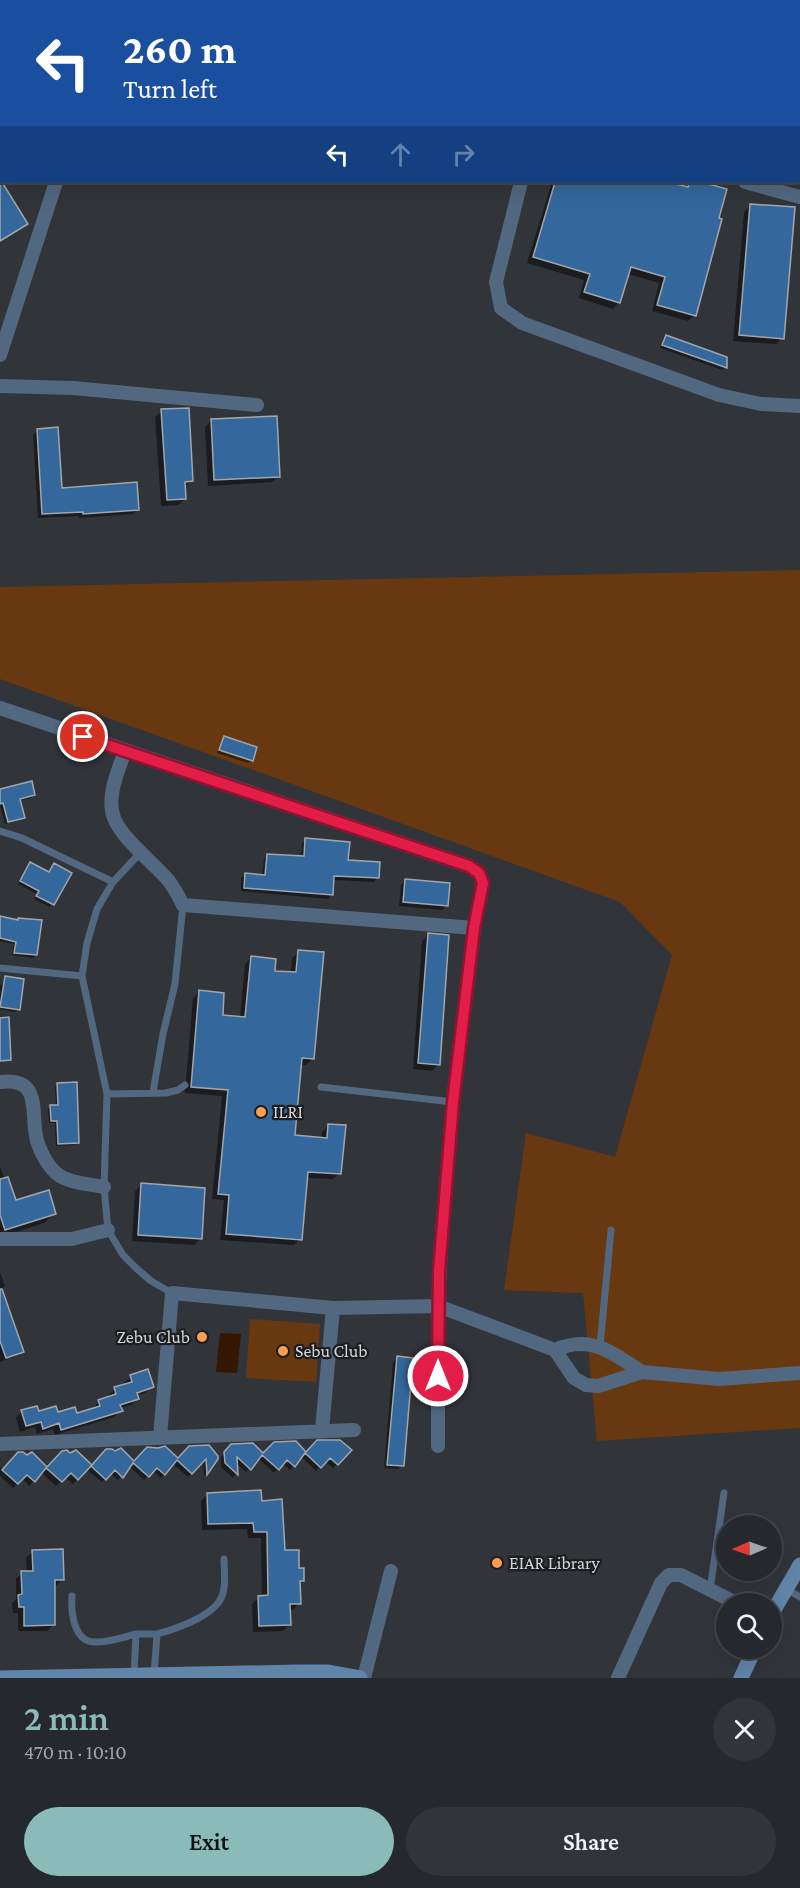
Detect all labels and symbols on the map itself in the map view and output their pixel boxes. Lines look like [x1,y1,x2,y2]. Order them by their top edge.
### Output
pin [57,711,108,762]
place label: ILRI [273,1102,303,1122]
marker: ILRI [254,1105,268,1119]
place label: Zebu Club [117,1327,190,1347]
marker: Zebu Club [195,1330,209,1344]
place label: Sebu Club [295,1341,368,1361]
marker: Sebu Club [276,1344,290,1358]
position arrow [406,1344,470,1408]
north arrow [716,1515,782,1581]
place label: EIAR Library [509,1553,601,1573]
marker: EIAR Library [490,1556,504,1570]

